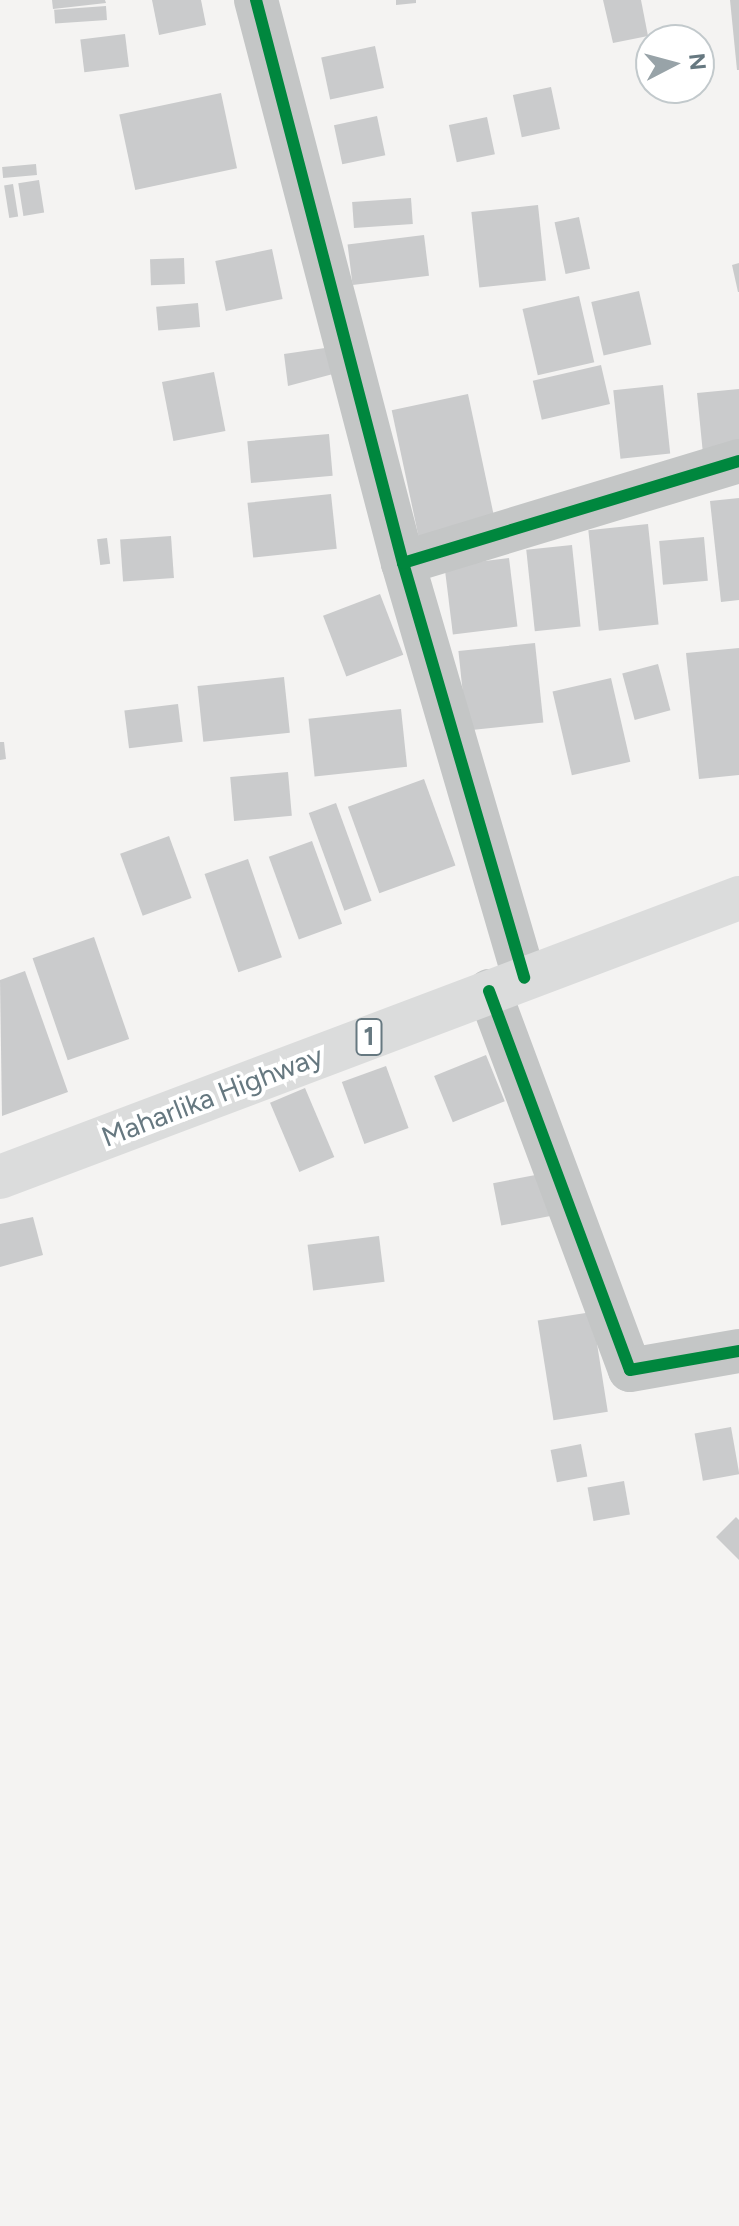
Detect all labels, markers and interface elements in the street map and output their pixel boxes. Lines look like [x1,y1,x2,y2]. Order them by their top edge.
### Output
north arrow [635,24,715,104]
text: N [683,52,712,72]
road number: 1 [355,1015,383,1059]
street label: Maharlika Highway [97,1038,327,1154]

